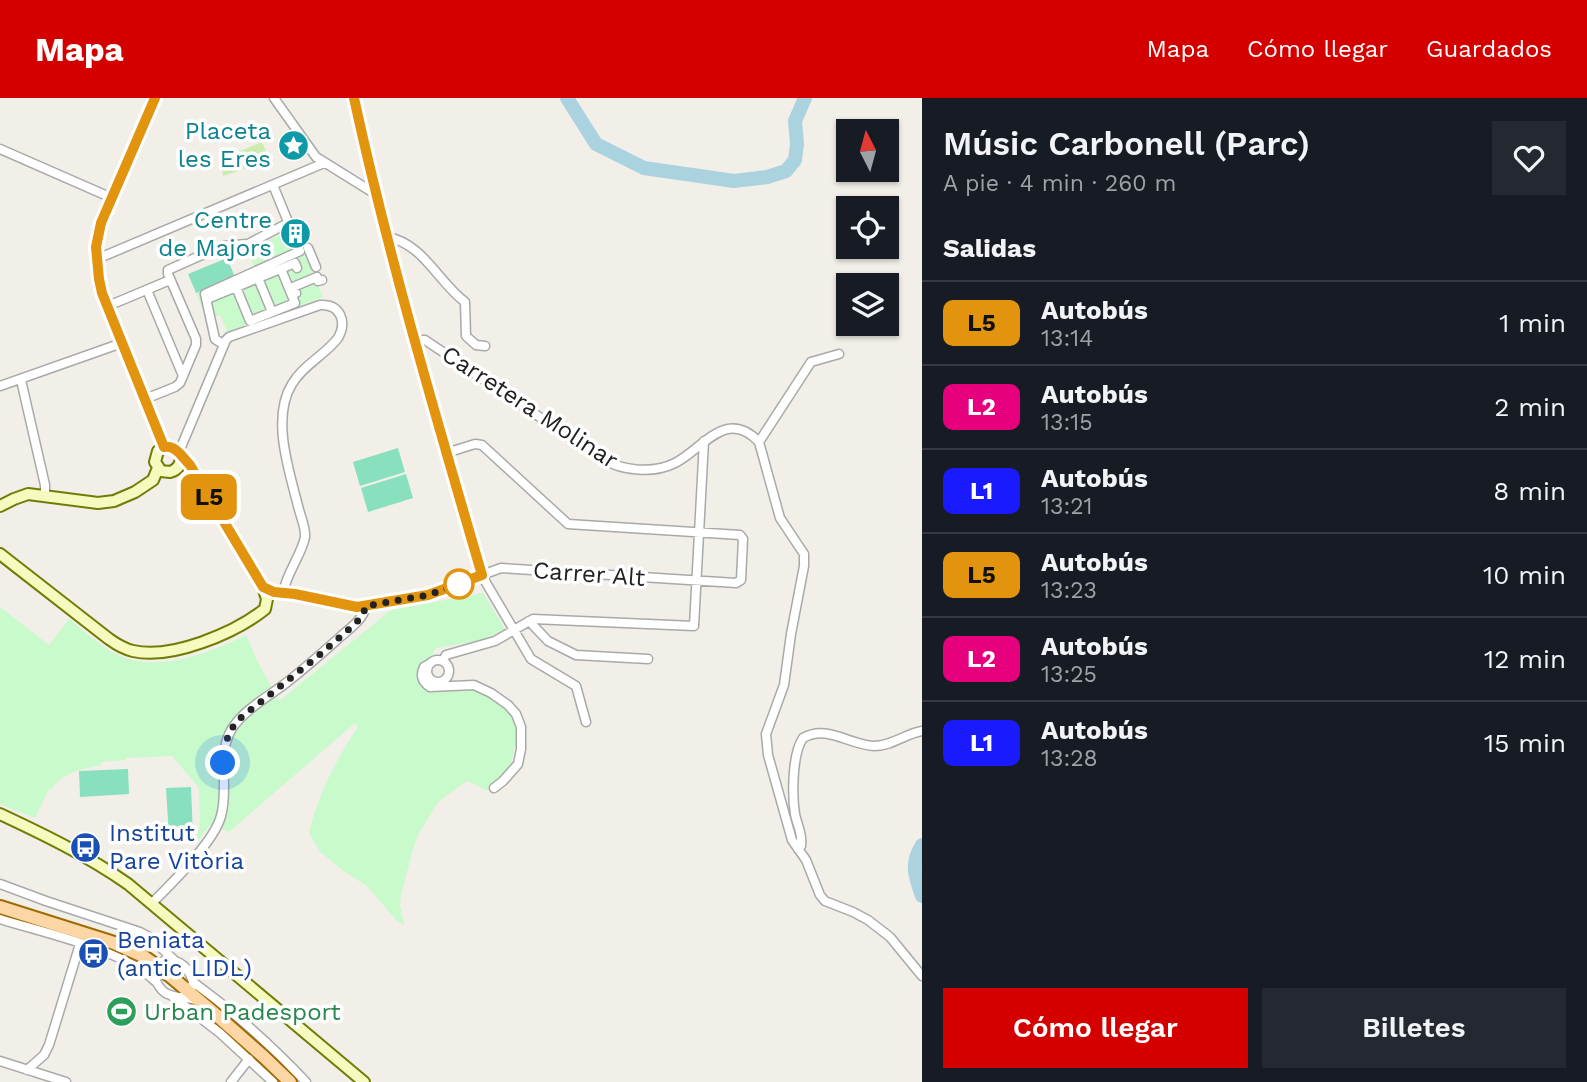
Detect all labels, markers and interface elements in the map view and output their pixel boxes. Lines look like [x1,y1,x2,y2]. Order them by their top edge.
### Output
text: Mapa [35,30,124,69]
text: Mapa [1147,35,1209,63]
text: Cómo llegar [1247,35,1388,63]
text: Guardados [1426,35,1552,63]
place label: Placeta les Eres [178,117,271,173]
north arrow [836,119,900,182]
map controls [836,119,899,336]
button: heart [1492,121,1566,195]
text: Músic Carbonell (Parc) [943,124,1310,163]
place icon: Placeta les Eres [277,128,311,162]
text: A pie · 4 min · 260 m [943,170,1176,197]
button: locate [836,196,899,259]
place label: Centre de Majors [158,206,272,262]
building icon: Centre de Majors [278,217,312,251]
text: Salidas [943,233,1036,263]
button: layers [836,273,899,336]
text: Autobús [1041,295,1148,325]
text: 1 min [1499,308,1566,338]
text: L5 [967,309,996,337]
text: 13:14 [1041,325,1093,352]
street label: Carretera Molinar [437,340,623,474]
text: Autobús [1041,379,1148,409]
text: 2 min [1494,392,1566,422]
text: L2 [967,393,996,421]
text: 13:15 [1041,409,1093,436]
text: Autobús [1041,463,1148,493]
line badge: L5 [178,474,241,520]
text: 8 min [1493,476,1566,506]
text: L1 [970,477,993,505]
text: L5 [195,483,223,511]
text: 13:21 [1041,493,1093,520]
text: Autobús [1041,547,1148,577]
street label: Carrer Alt [532,556,646,592]
text: 10 min [1483,560,1566,590]
text: L5 [967,561,996,589]
unlabelled marker [444,569,474,599]
text: 13:23 [1041,577,1097,604]
text: Autobús [1041,631,1148,661]
text: 12 min [1484,644,1566,674]
text: L2 [967,645,996,673]
text: 13:25 [1041,661,1097,688]
text: Autobús [1041,715,1148,745]
text: 15 min [1484,728,1566,758]
text: L1 [970,729,993,757]
your location [205,745,240,780]
text: 13:28 [1041,745,1098,772]
place label: Institut Pare Vitòria [109,819,244,875]
bus stop icon: Institut Pare Vitòria [69,830,103,864]
place label: Beniata (antic LIDL) [117,926,252,982]
bus stop icon: Beniata (antic LIDL) [77,937,111,971]
button: Cómo llegar [943,988,1248,1068]
button: Billetes [1262,988,1566,1068]
sports icon: Urban Padesport [104,995,138,1029]
place label: Urban Padesport [144,998,341,1026]

